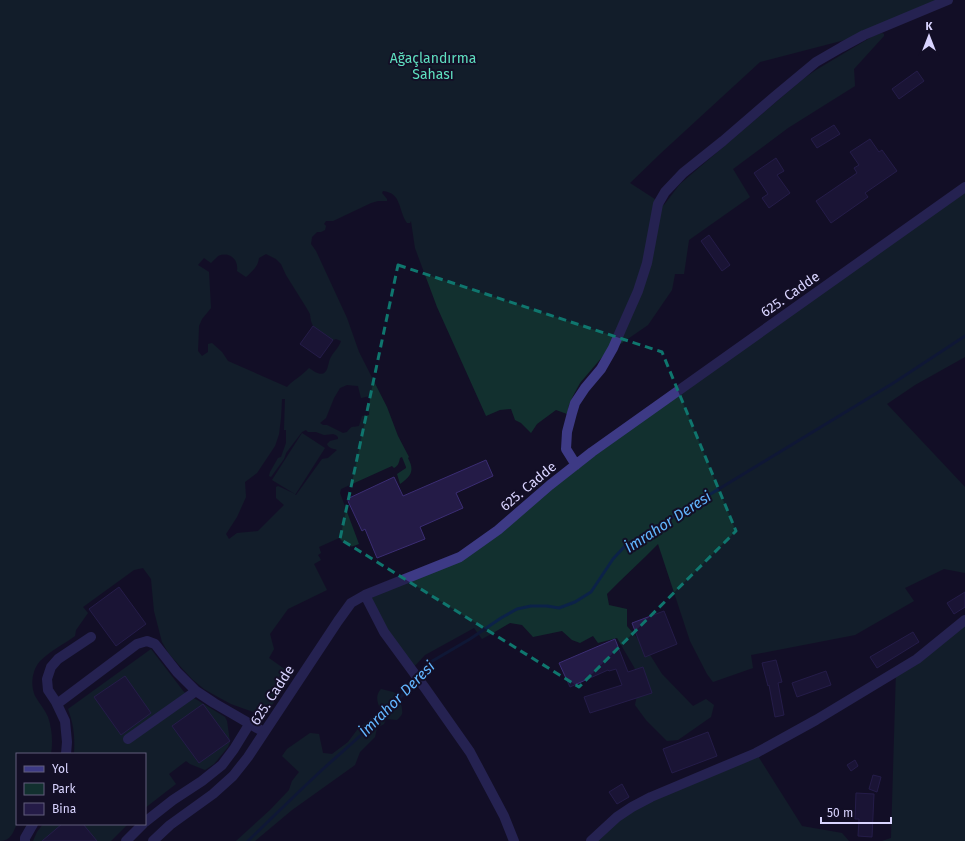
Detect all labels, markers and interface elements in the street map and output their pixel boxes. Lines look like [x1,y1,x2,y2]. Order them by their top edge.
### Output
north arrow [909,16,949,56]
text: K [926,20,934,33]
park label: Ağaçlandırma Sahası [390,50,476,83]
street label: 625. Cadde [758,268,823,321]
street label: 625. Cadde [497,458,560,515]
water label: İmrahor Deresi [621,487,715,557]
water label: İmrahor Deresi [356,658,438,740]
street label: 625. Cadde [247,662,298,728]
legend [16,753,146,825]
text: Yol [52,762,69,776]
text: Park [52,782,76,796]
scale bar [821,799,891,825]
text: Bina [52,802,76,816]
text: 50 m [827,806,853,820]

